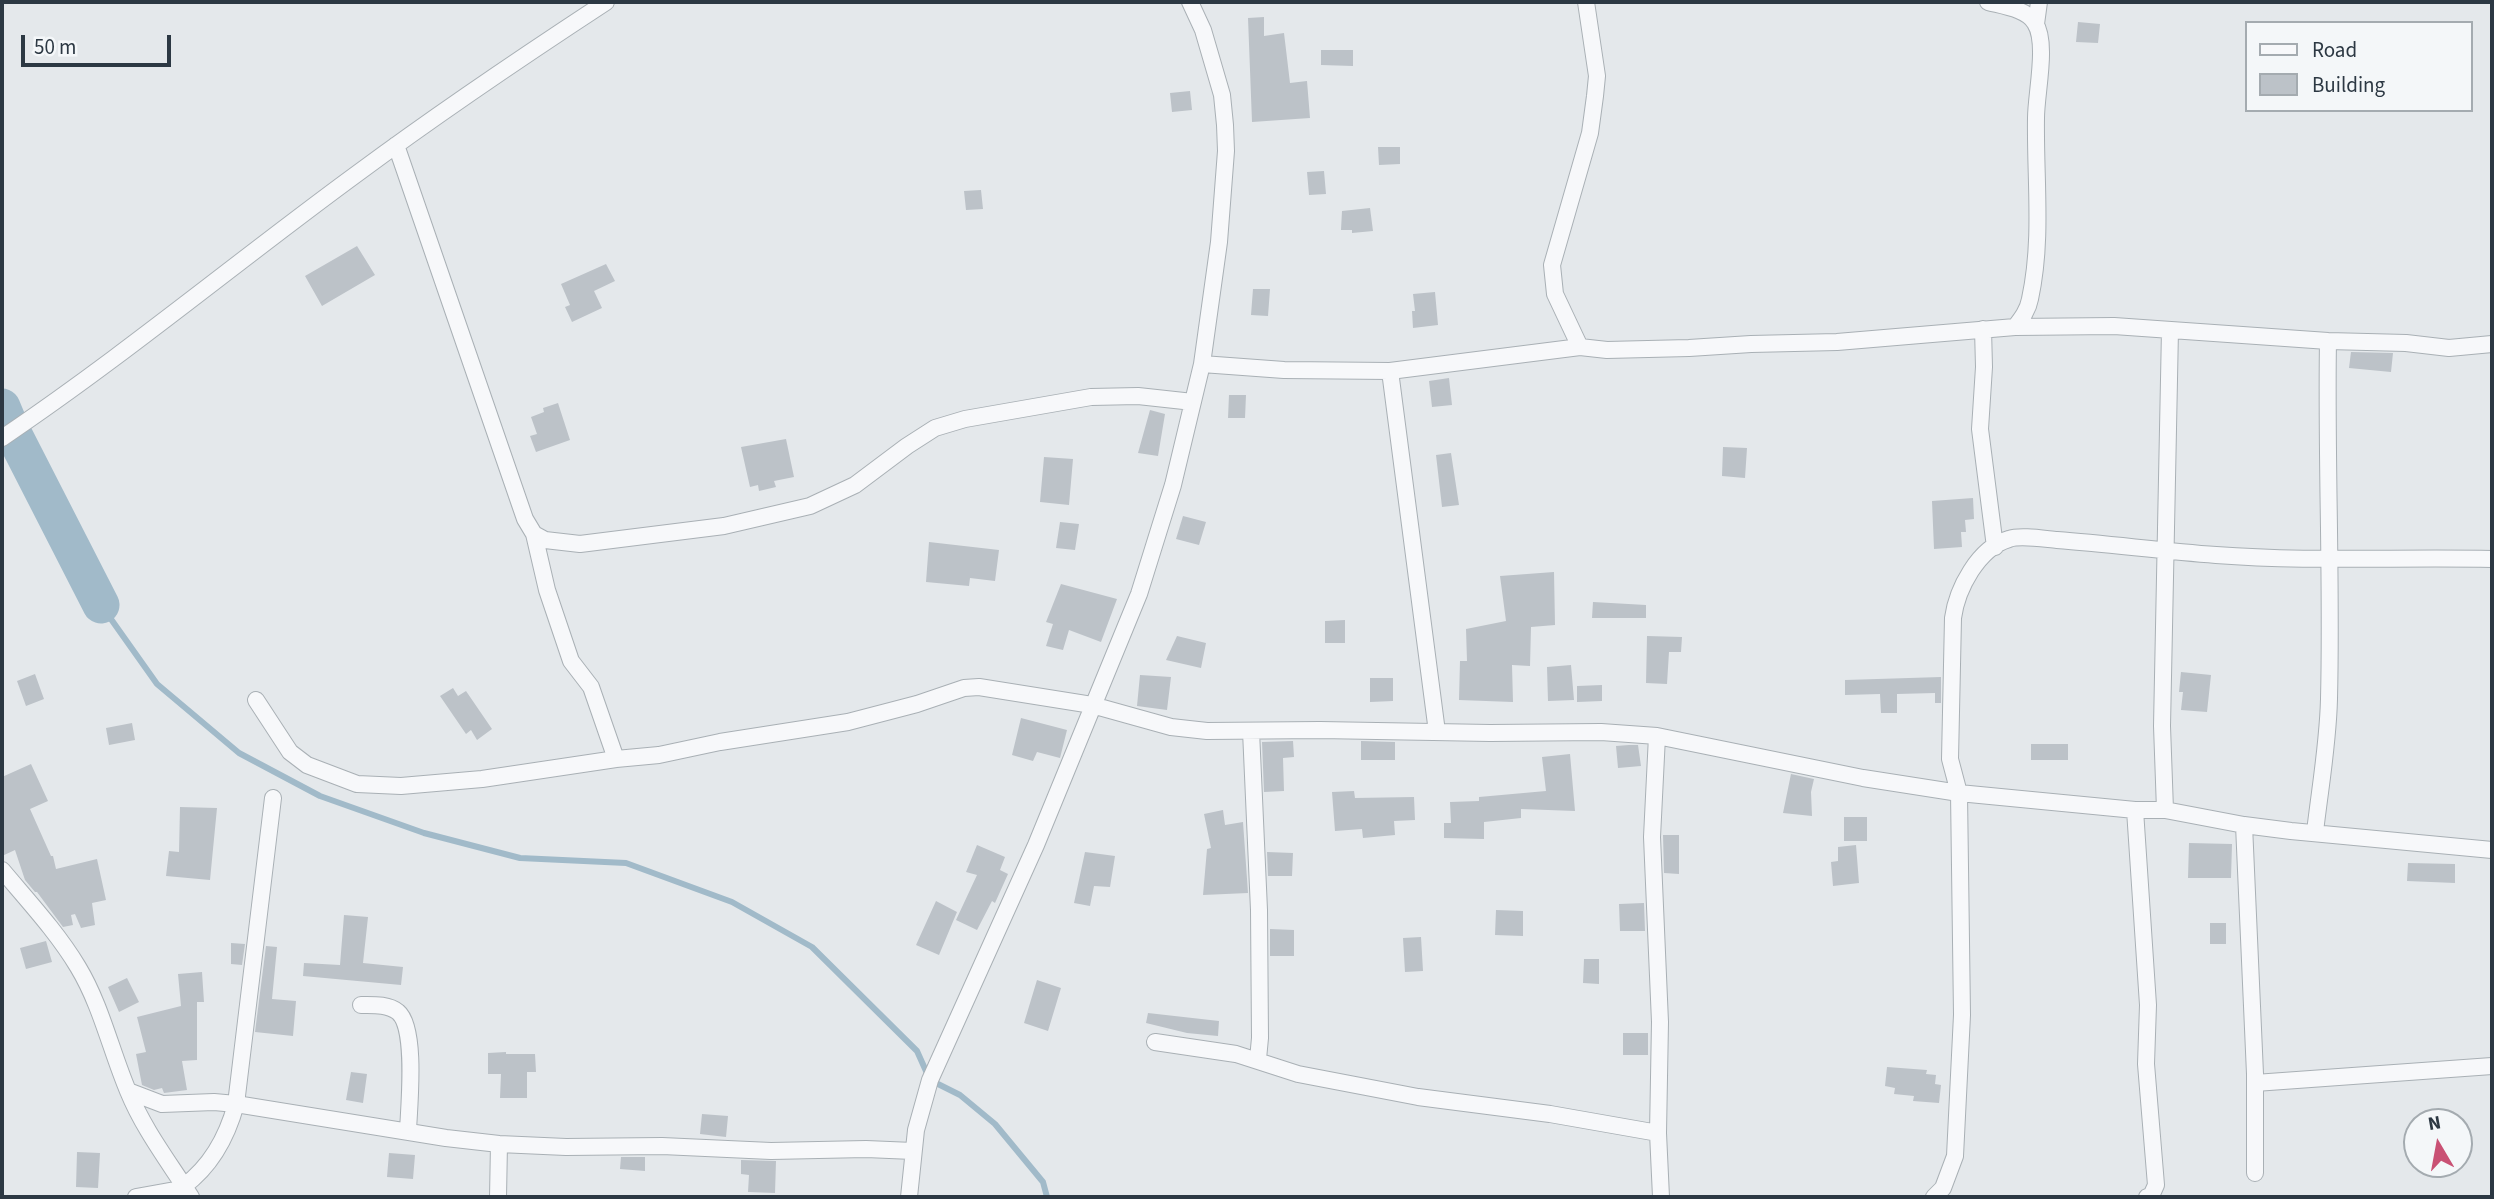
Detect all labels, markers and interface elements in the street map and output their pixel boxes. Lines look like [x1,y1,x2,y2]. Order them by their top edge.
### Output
scale bar [24,21,175,65]
legend [2246,21,2473,112]
text: 50 m [34,32,76,62]
text: Road [2312,35,2357,65]
text: Building [2312,70,2385,100]
north arrow [2403,1108,2473,1178]
text: N [2426,1109,2443,1138]

